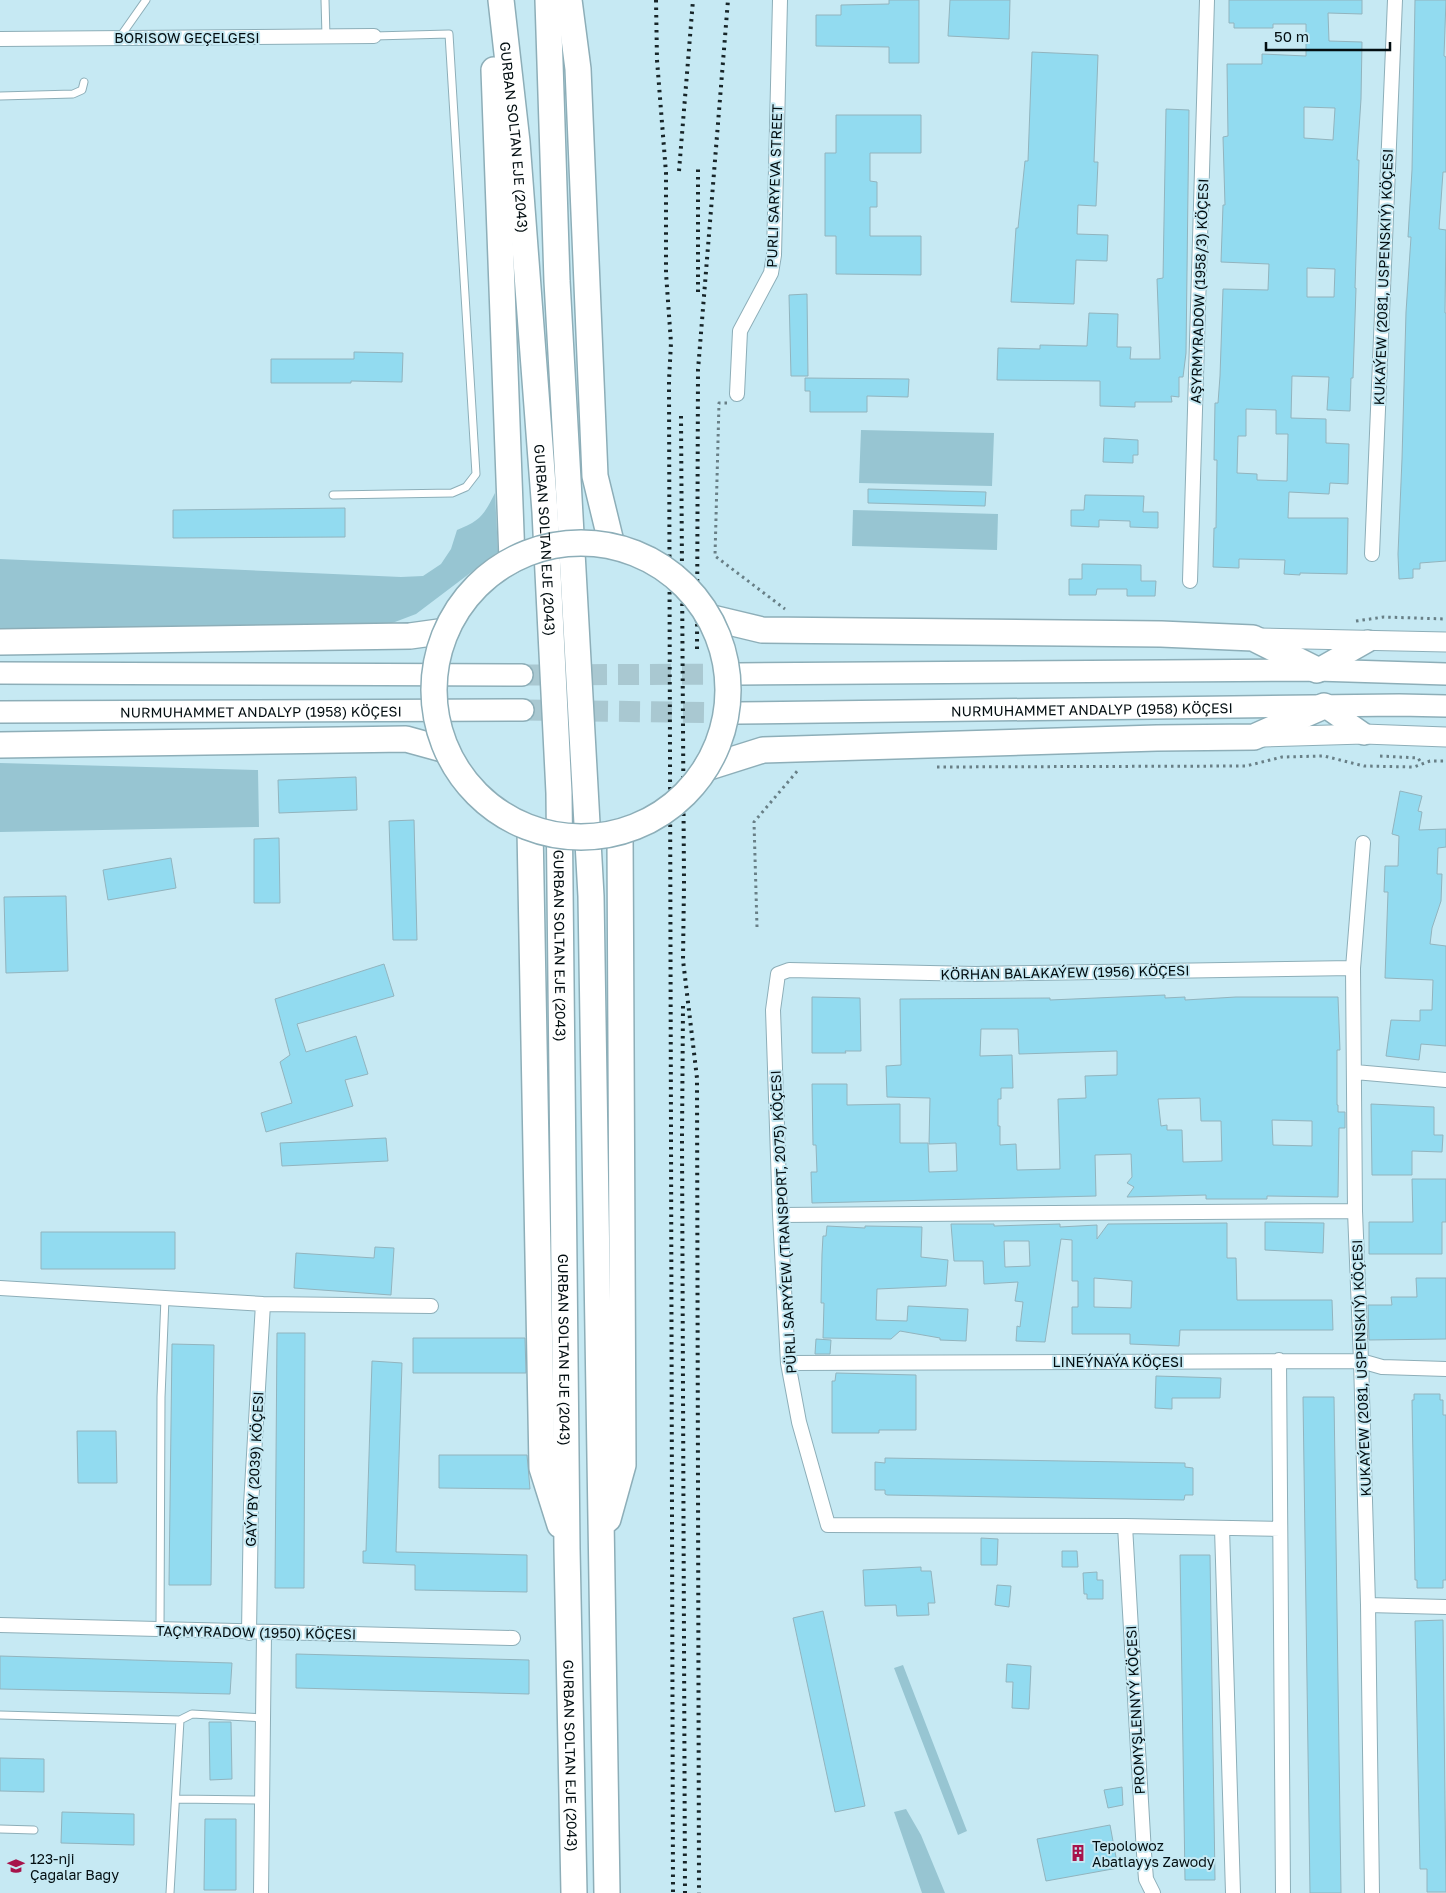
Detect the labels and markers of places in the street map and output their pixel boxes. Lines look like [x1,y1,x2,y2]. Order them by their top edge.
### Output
place label: Tepolowoz Abatlayys Zawody [1092,1837,1215,1870]
building icon: Tepolowoz Abatlayys Zawody [1068,1843,1088,1863]
place label: 123-nji Çagalar Bagy [30,1850,119,1883]
school or university icon: 123-nji Çagalar Bagy [6,1856,26,1876]

